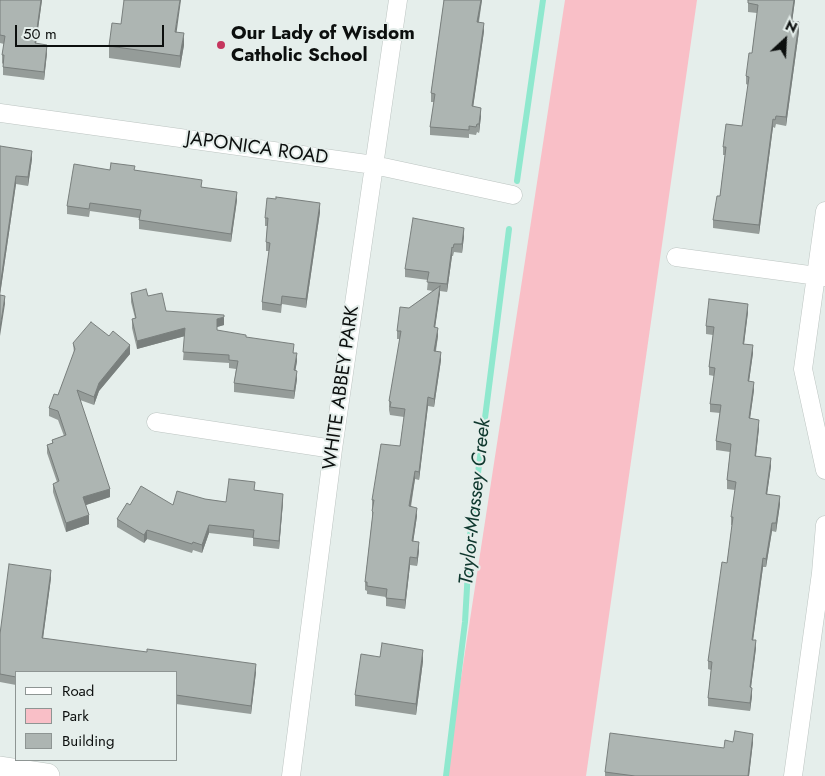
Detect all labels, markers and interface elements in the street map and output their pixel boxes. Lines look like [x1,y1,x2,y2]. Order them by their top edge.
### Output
scale bar [18,15,166,47]
north arrow [760,15,810,65]
text: N [782,15,801,38]
text: 50 m [23,23,57,45]
place label: Our Lady of Wisdom Catholic School [231,23,415,67]
marker: Our Lady of Wisdom Catholic School [215,39,227,51]
street label: JAPONICA ROAD [184,128,330,170]
street label: WHITE ABBEY PARK [319,304,365,472]
water label: Taylor-Massey Creek [455,418,497,586]
legend [15,671,178,761]
text: Road [62,680,94,702]
text: Park [62,705,89,727]
text: Building [62,730,114,752]

